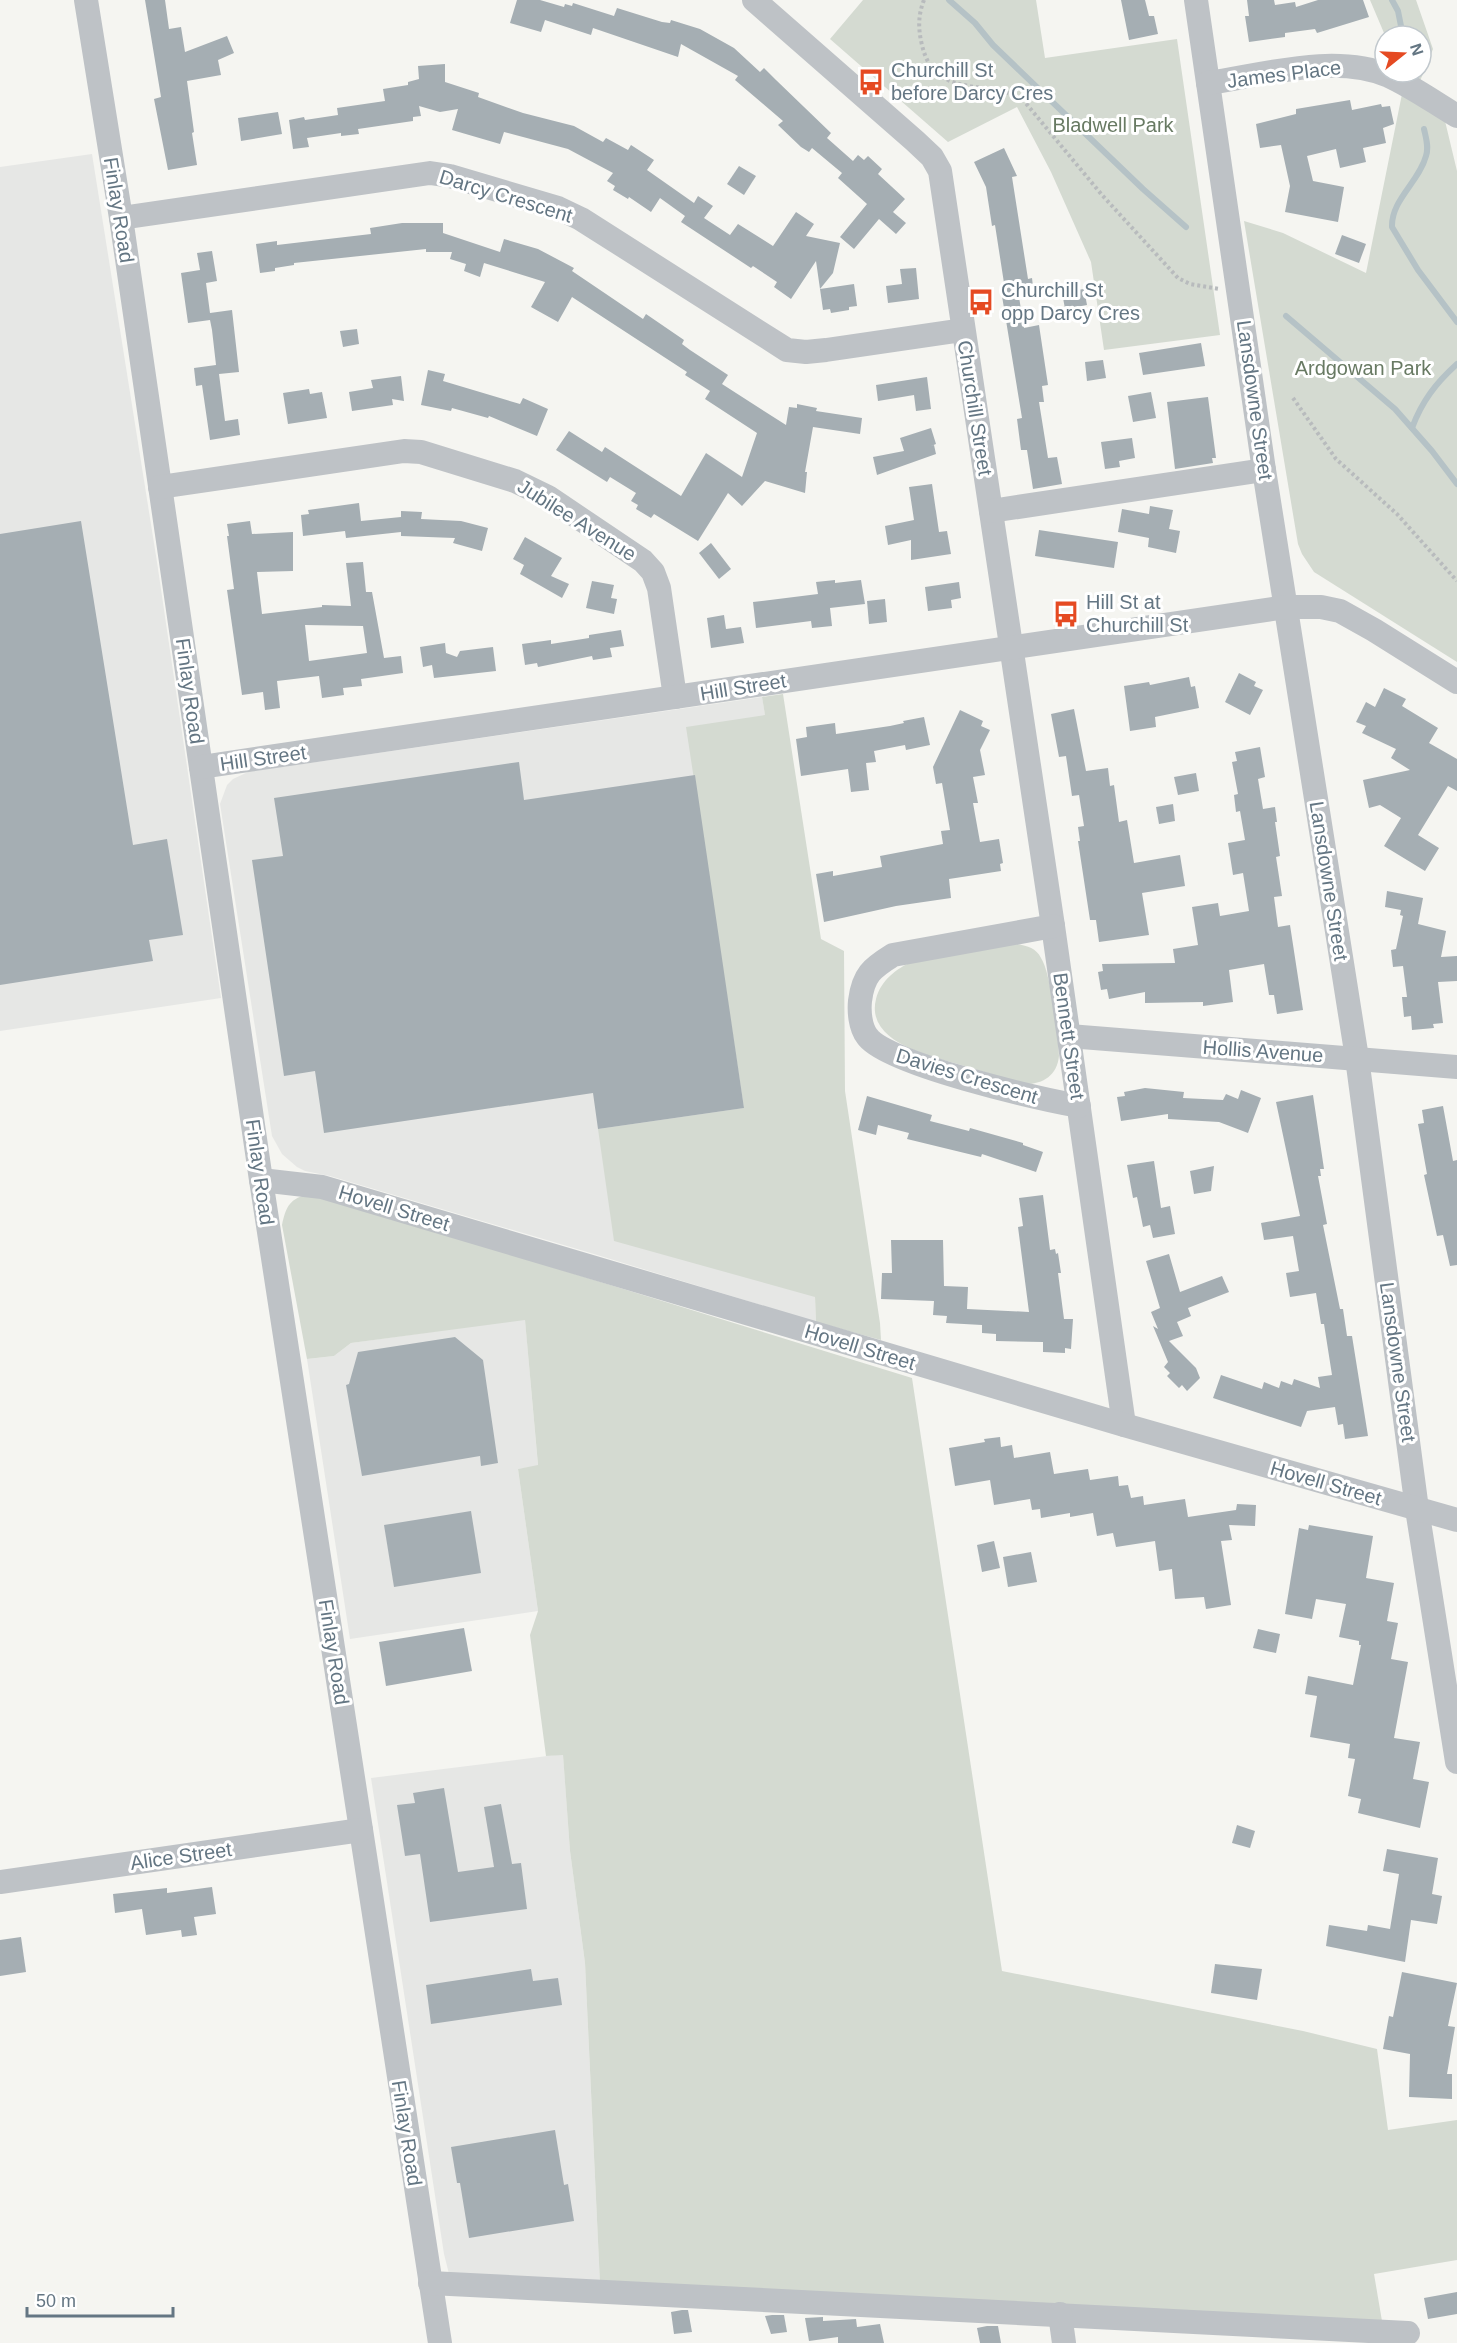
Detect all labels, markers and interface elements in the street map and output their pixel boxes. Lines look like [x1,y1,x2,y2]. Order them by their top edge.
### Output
north arrow [1373,24,1433,84]
text: N [1407,41,1427,58]
street label: James Place [1226,56,1342,92]
place label: Churchill St before Darcy Cres [891,59,1053,104]
bus stop icon: Churchill St before Darcy Cres [856,67,886,97]
park label: Bladwell Park [1052,114,1175,136]
street label: Finlay Road [100,156,138,264]
street label: Darcy Crescent [437,165,576,227]
place label: Churchill St opp Darcy Cres [1001,279,1140,324]
bus stop icon: Churchill St opp Darcy Cres [966,287,996,317]
street label: Lansdowne Street [1233,319,1277,482]
street label: Churchill Street [953,339,997,478]
park label: Ardgowan Park [1295,357,1432,379]
street label: Jubilee Avenue [514,475,640,565]
place label: Hill St at Churchill St [1086,591,1189,636]
bus stop icon: Hill St at Churchill St [1051,599,1081,629]
street label: Finlay Road [172,637,208,745]
street label: Hill Street [698,669,788,705]
street label: Hill Street [219,741,308,775]
street label: Lansdowne Street [1306,800,1353,963]
street label: Bennett Street [1049,971,1089,1101]
street label: Hollis Avenue [1202,1036,1324,1066]
street label: Davies Crescent [894,1044,1041,1108]
street label: Finlay Road [242,1118,278,1226]
street label: Hovell Street [336,1181,452,1235]
street label: Lansdowne Street [1376,1281,1420,1444]
street label: Hovell Street [802,1320,918,1374]
street label: Hovell Street [1268,1457,1384,1509]
street label: Finlay Road [315,1598,353,1706]
street label: Alice Street [129,1838,234,1874]
street label: Finlay Road [388,2079,426,2187]
scale bar [27,2280,172,2318]
text: 50 m [36,2291,76,2311]

